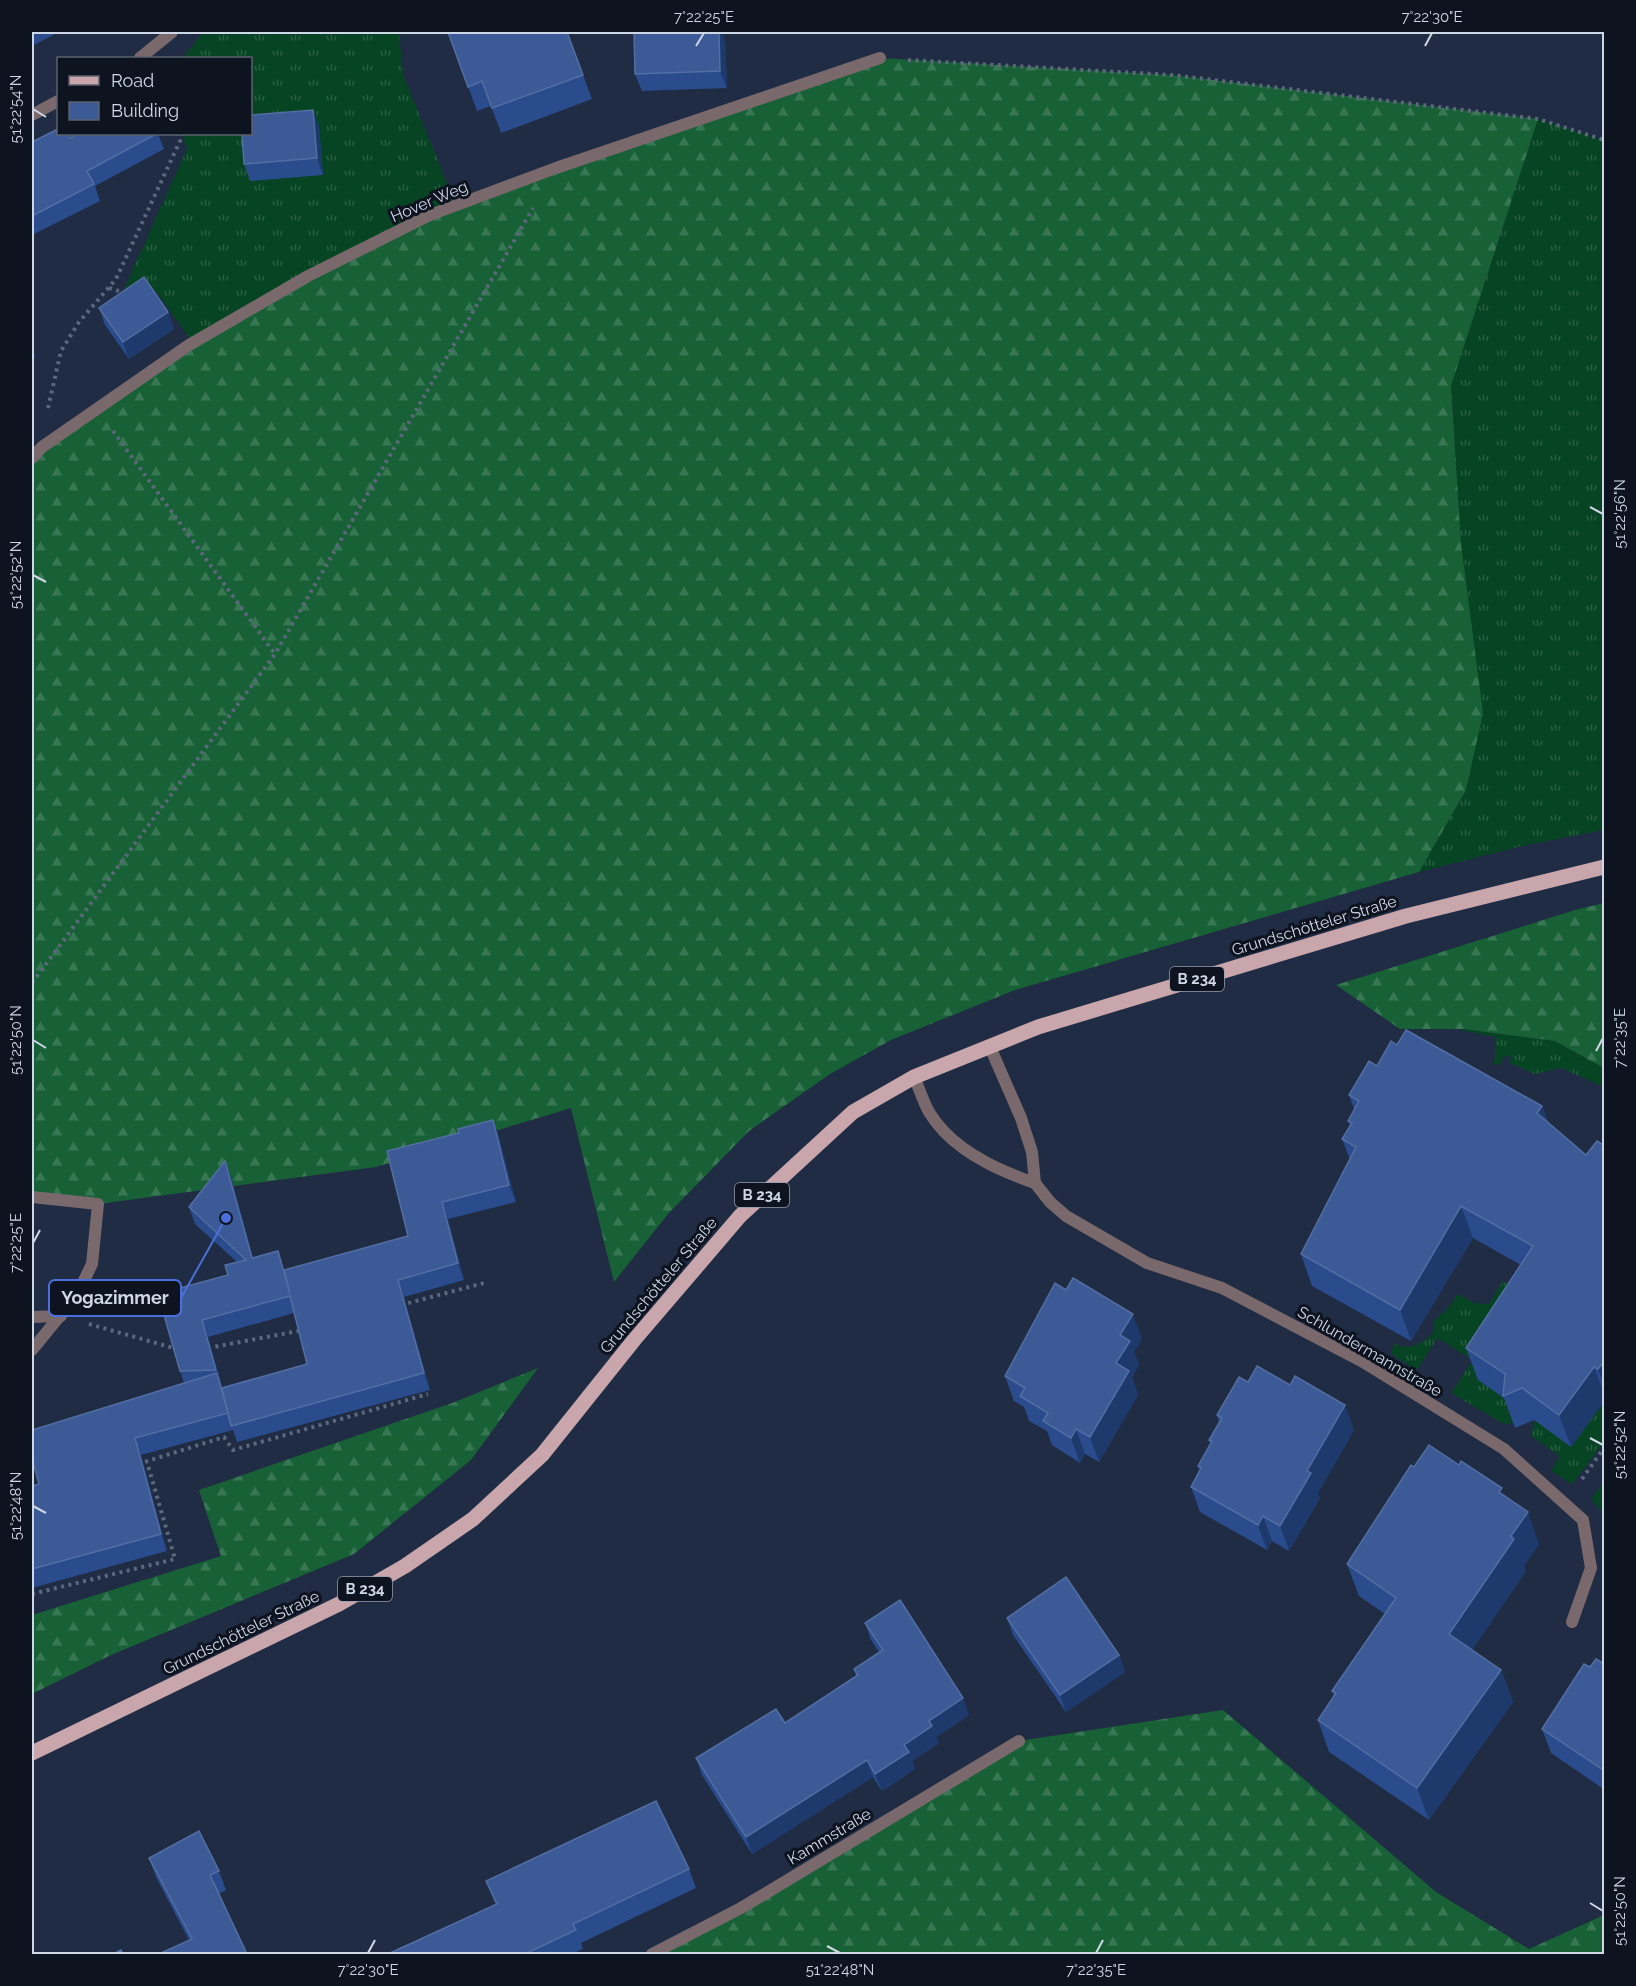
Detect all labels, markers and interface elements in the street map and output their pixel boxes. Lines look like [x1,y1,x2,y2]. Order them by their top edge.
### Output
text: 7°22'25"E [674,8,734,26]
text: 7°22'30"E [1401,8,1463,26]
legend [57,57,252,135]
text: Road [111,70,154,91]
text: 51°22'54"N [7,75,25,143]
text: Building [111,100,179,121]
street label: Hover Weg [388,177,471,226]
text: 51°22'56"N [1611,479,1629,549]
text: 51°22'52"N [7,541,25,609]
street label: Grundschötteler Straße [1229,891,1399,960]
road number: B 234 [1170,967,1224,991]
text: 51°22'50"N [7,1005,25,1075]
text: 7°22'35"E [1611,1008,1629,1068]
road number: B 234 [735,1183,789,1207]
text: 7°22'25"E [7,1213,25,1273]
street label: Grundschötteler Straße [596,1213,721,1357]
callout: Yogazimmer [49,1280,181,1316]
text: Yogazimmer [61,1287,169,1308]
street label: Schlundermannstraße [1294,1302,1445,1401]
text: 51°22'52"N [1611,1411,1629,1479]
text: 51°22'48"N [7,1472,25,1540]
road number: B 234 [338,1577,392,1601]
street label: Grundschötteler Straße [160,1586,322,1679]
street label: Kammstraße [784,1804,874,1869]
text: 51°22'50"N [1611,1876,1629,1946]
text: 7°22'30"E [337,1961,399,1979]
text: 51°22'48"N [806,1961,874,1979]
text: 7°22'35"E [1066,1961,1126,1979]

